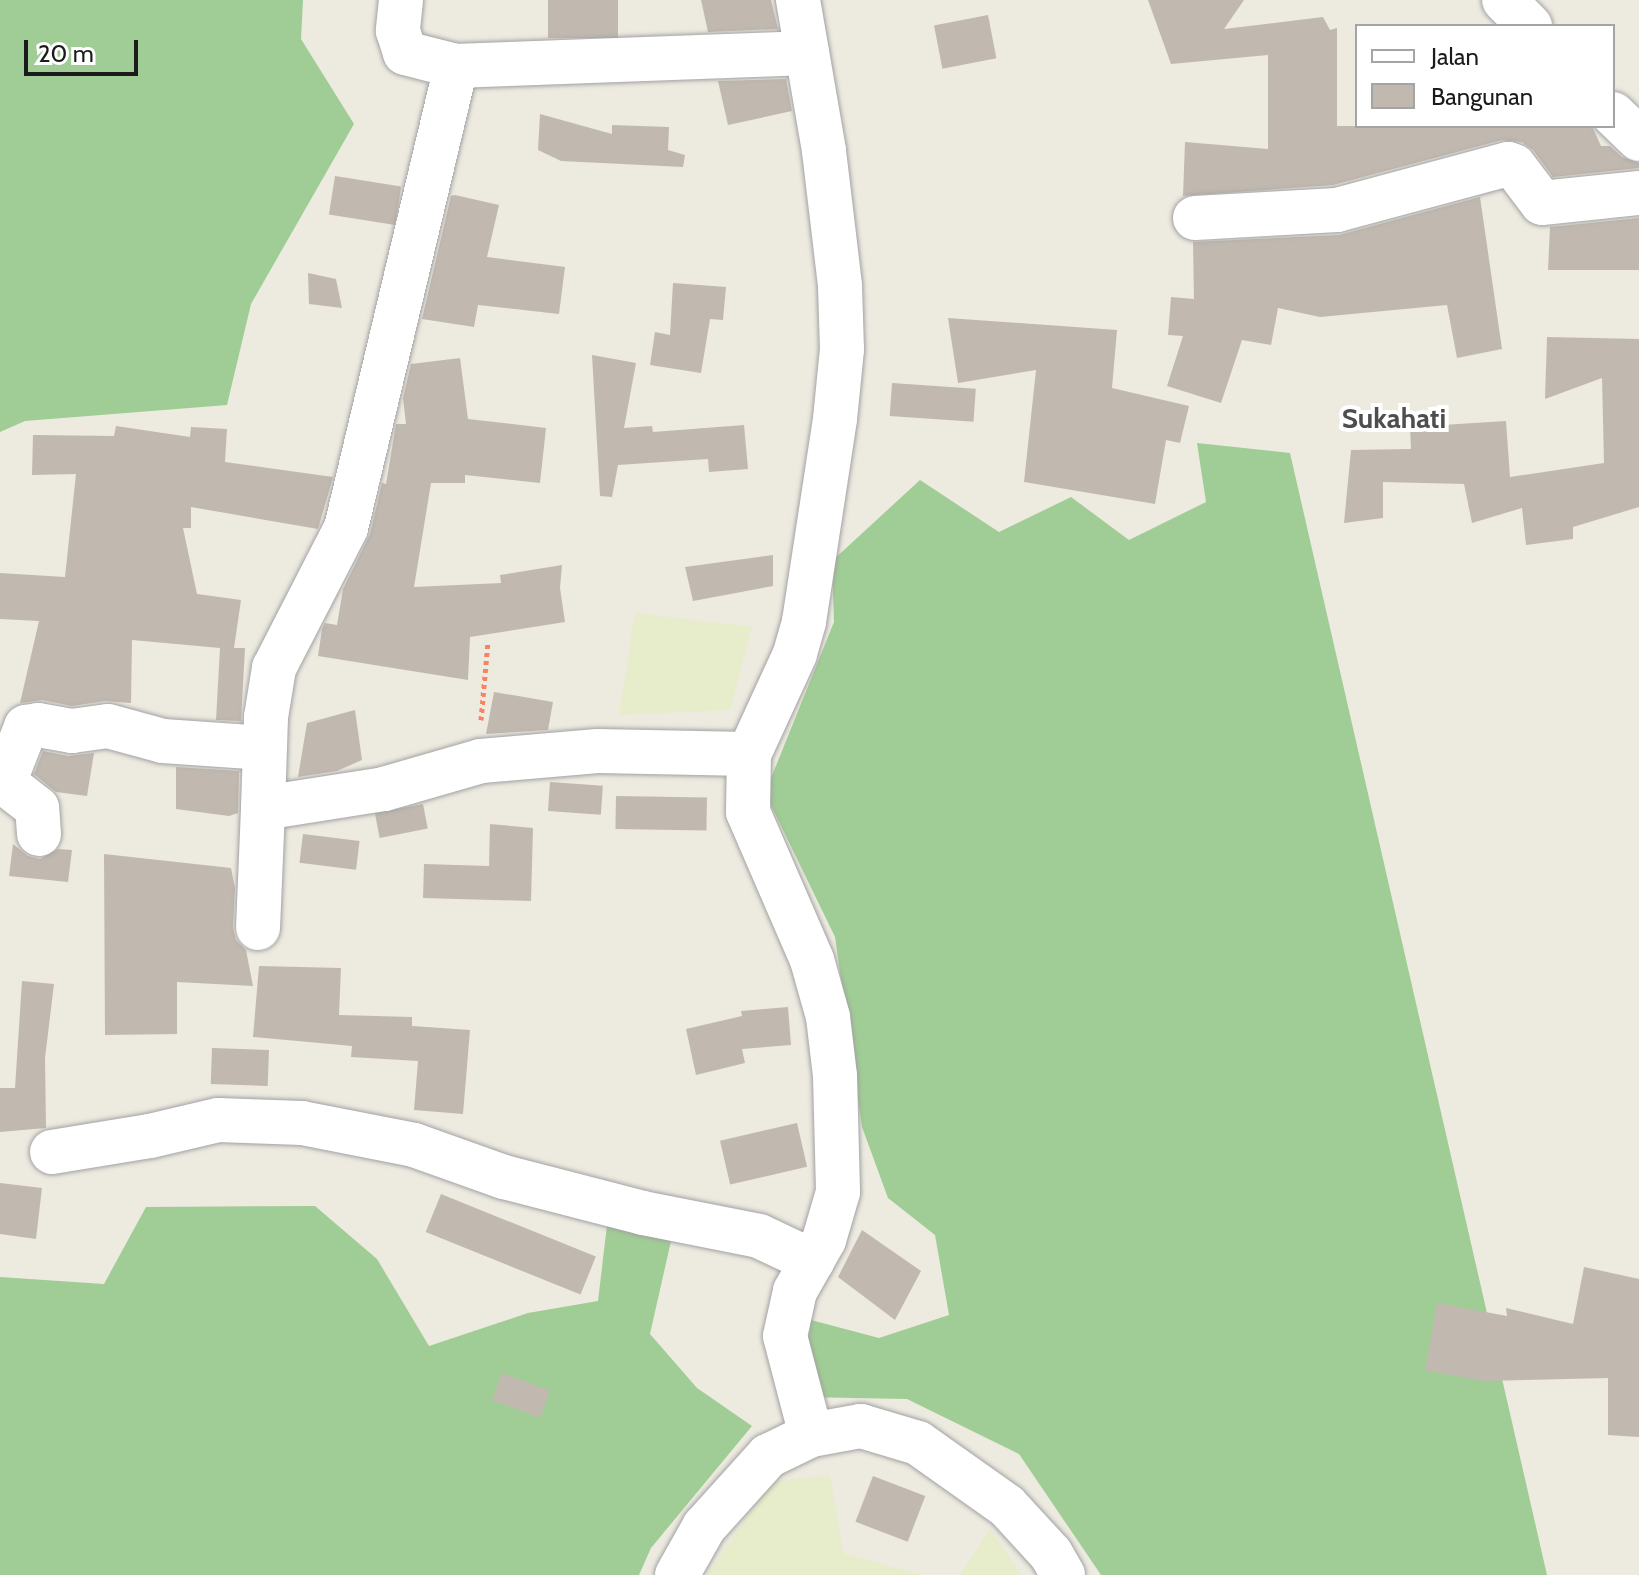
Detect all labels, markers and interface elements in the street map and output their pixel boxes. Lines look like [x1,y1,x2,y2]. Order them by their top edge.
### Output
scale bar [28,24,142,74]
legend [1355,24,1615,128]
text: 20 m [38,39,94,68]
text: Jalan [1431,42,1479,71]
text: Bangunan [1431,82,1533,111]
district label: Sukahati [1342,401,1446,435]

